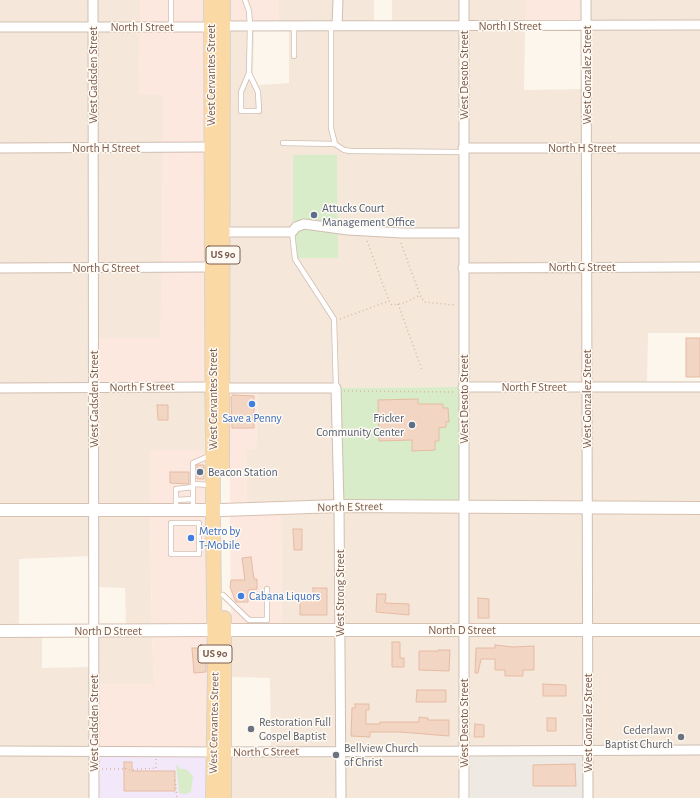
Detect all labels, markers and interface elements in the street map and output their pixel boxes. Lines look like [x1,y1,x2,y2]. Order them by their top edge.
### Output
street label: North I Street [478,19,542,33]
street label: North I Street [110,20,174,34]
street label: West Cervantes Street [204,24,218,126]
street label: West Gonzalez Street [580,25,594,125]
street label: West Gadsden Street [86,26,100,124]
street label: West Desoto Street [457,30,471,120]
street label: North H Street [72,141,140,155]
street label: North H Street [548,141,616,155]
place label: Attucks Court Management Office [322,201,415,229]
marker: Attucks Court Management Office [309,210,319,220]
road number: US 90 [206,246,240,264]
street label: North G Street [548,260,616,274]
street label: North G Street [72,261,140,275]
street label: West Cervantes Street [206,348,220,450]
street label: West Gonzalez Street [580,349,594,449]
street label: West Gadsden Street [87,350,101,448]
street label: West Desoto Street [457,354,471,444]
street label: North F Street [109,379,175,395]
street label: North F Street [501,380,567,394]
marker: Save a Penny [247,399,257,409]
place label: Save a Penny [222,411,282,425]
place label: Fricker Community Center [316,411,404,439]
marker: Fricker Community Center [407,420,417,430]
place label: Beacon Station [208,465,278,479]
marker: Beacon Station [195,467,205,477]
street label: North E Street [317,499,383,515]
place label: Metro by T-Mobile [199,524,240,552]
marker: Metro by T-Mobile [186,533,196,543]
street label: West Strong Street [333,549,347,637]
place label: Cabana Liquors [249,589,320,603]
marker: Cabana Liquors [236,591,246,601]
street label: North D Street [428,623,496,637]
street label: North D Street [74,624,142,638]
road number: US 90 [198,645,232,663]
street label: West Cervantes Street [206,672,222,774]
street label: West Gonzalez Street [581,673,595,773]
street label: West Gadsden Street [87,674,101,772]
street label: West Desoto Street [457,678,471,768]
place label: Restoration Full Gospel Baptist [259,715,331,743]
place label: Cederlawn Baptist Church [605,723,673,751]
marker: Restoration Full Gospel Baptist [246,724,256,734]
marker: Cederlawn Baptist Church [676,732,686,742]
place label: Bellview Church of Christ [344,741,419,769]
street label: North C Street [233,744,299,760]
marker: Bellview Church of Christ [331,750,341,760]

